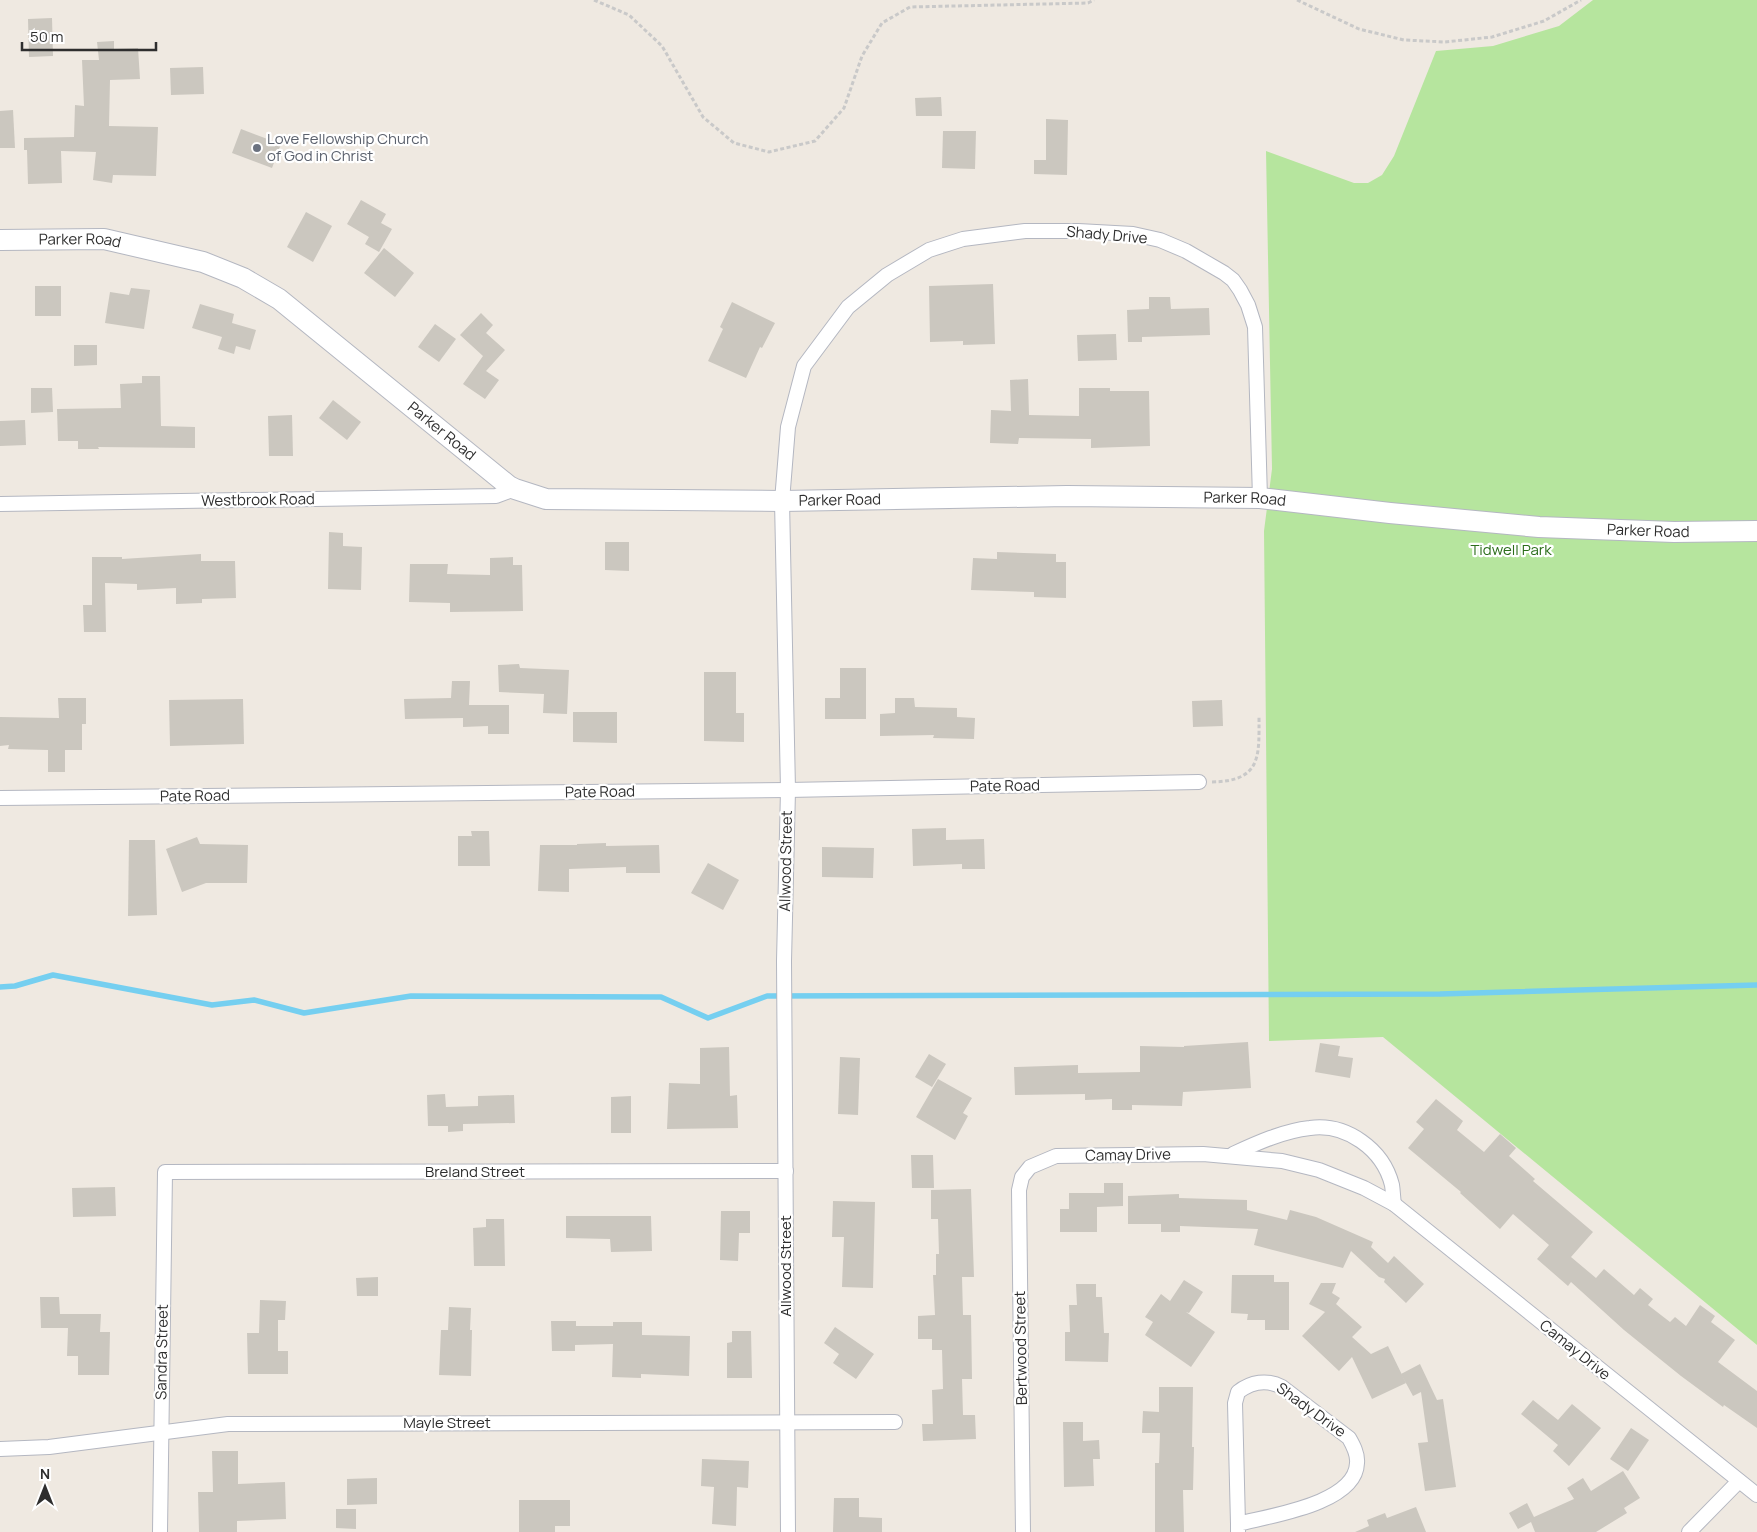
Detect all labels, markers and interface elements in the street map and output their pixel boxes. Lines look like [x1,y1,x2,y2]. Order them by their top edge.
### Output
scale bar [22,20,156,52]
text: 50 m [30,26,64,47]
place label: Love Fellowship Church of God in Christ [267,128,428,166]
marker: Love Fellowship Church of God in Christ [251,142,263,154]
street label: Shady Drive [1066,220,1149,249]
street label: Parker Road [39,228,123,253]
street label: Parker Road [403,397,481,465]
street label: Parker Road [1203,486,1287,511]
street label: Westbrook Road [201,488,315,511]
street label: Parker Road [798,488,881,511]
street label: Parker Road [1607,519,1690,542]
park label: Tidwell Park [1470,539,1552,560]
street label: Pate Road [970,774,1040,797]
street label: Pate Road [565,780,635,803]
street label: Pate Road [160,784,230,807]
street label: Allwood Street [774,810,797,912]
street label: Camay Drive [1085,1143,1171,1166]
street label: Breland Street [425,1161,525,1182]
street label: Allwood Street [775,1215,796,1317]
street label: Bertwood Street [1009,1291,1032,1405]
street label: Sandra Street [150,1304,173,1400]
street label: Camay Drive [1535,1314,1615,1385]
street label: Shady Drive [1272,1377,1351,1442]
street label: Mayle Street [403,1412,491,1433]
north arrow [20,1462,70,1512]
text: N [40,1464,50,1483]

